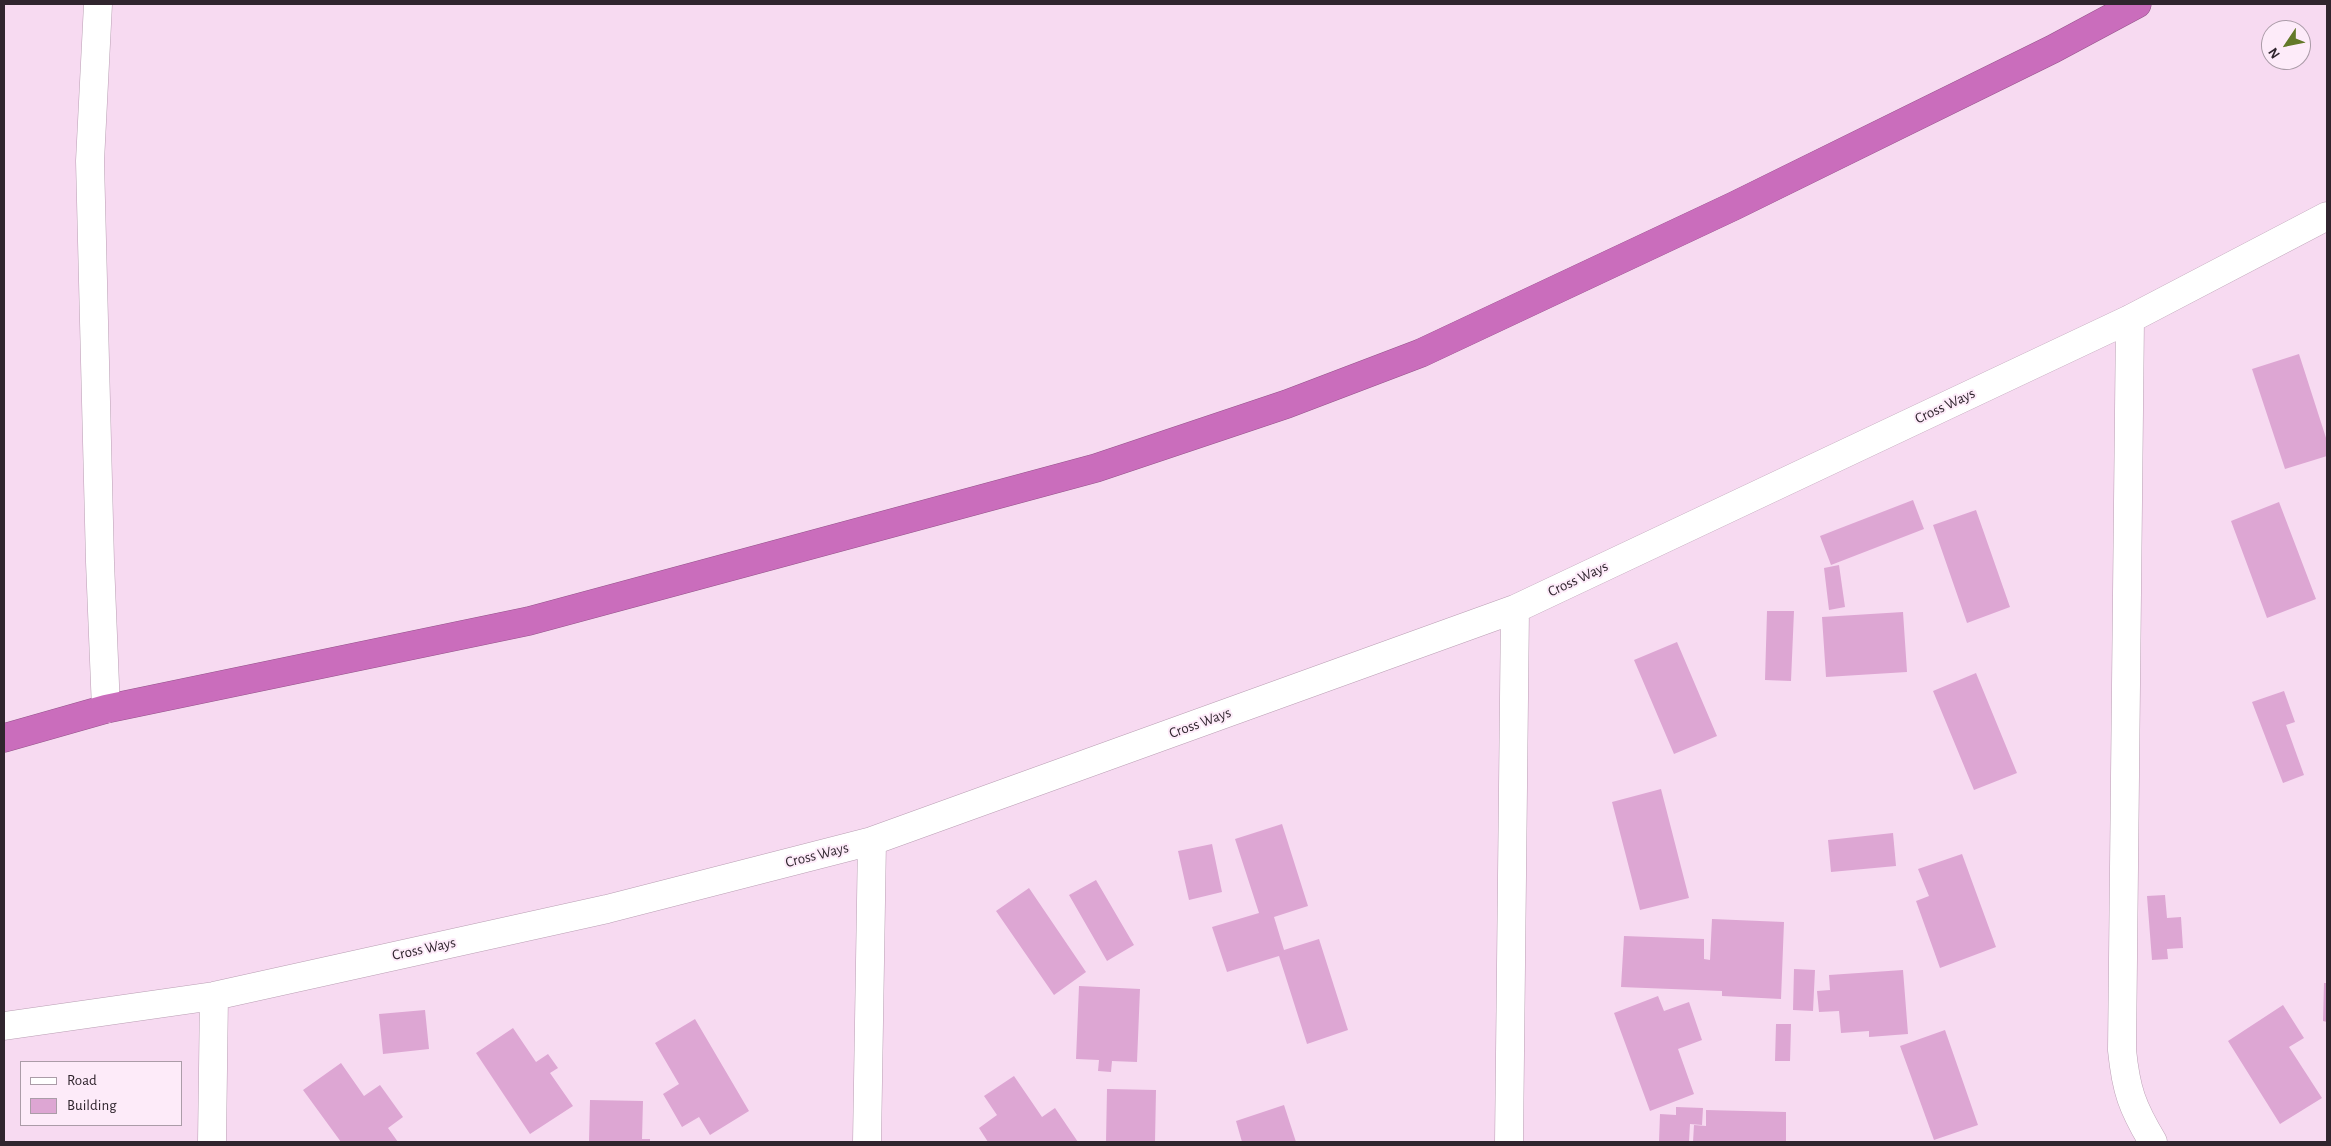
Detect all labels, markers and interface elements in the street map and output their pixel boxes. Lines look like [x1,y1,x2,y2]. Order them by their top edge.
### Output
north arrow [2261,20,2311,70]
text: N [2266,45,2283,61]
street label: Cross Ways [1912,384,1978,428]
street label: Cross Ways [1545,557,1611,601]
street label: Cross Ways [1167,704,1233,742]
street label: Cross Ways [784,838,850,872]
street label: Cross Ways [391,933,457,965]
legend [20,1061,182,1126]
text: Road [67,1073,97,1088]
text: Building [67,1098,117,1113]

